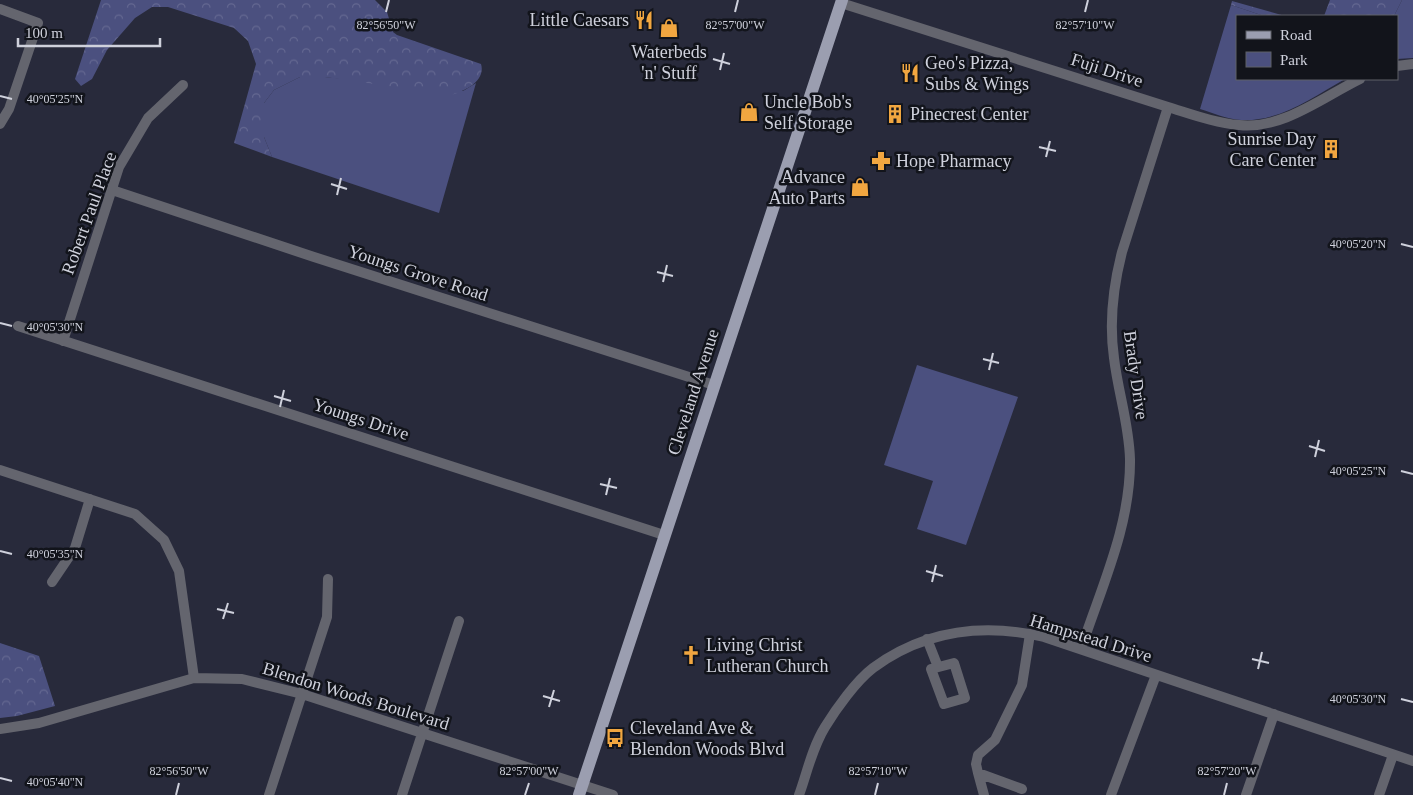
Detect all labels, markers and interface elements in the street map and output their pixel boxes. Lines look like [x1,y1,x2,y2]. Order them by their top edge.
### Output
restaurant icon: Little Caesars [633,9,655,31]
place label: Little Caesars [530,10,629,30]
scale bar [18,15,160,47]
legend [1236,15,1398,80]
shop icon: Waterbeds 'n' Stuff [658,17,680,39]
text: 82°56'50"W [356,18,416,32]
text: 82°57'00"W [705,18,765,32]
text: 82°57'10"W [1055,18,1115,32]
text: 100 m [25,25,63,41]
text: Road [1280,27,1312,43]
place label: Waterbeds 'n' Stuff [631,42,707,83]
street label: Fuji Drive [1068,49,1146,91]
text: Park [1280,52,1308,68]
place label: Geo's Pizza, Subs & Wings [925,53,1029,94]
restaurant icon: Geo's Pizza, Subs & Wings [899,62,921,84]
text: 40°05'25"N [27,92,84,106]
place label: Uncle Bob's Self Storage [764,92,852,133]
shop icon: Uncle Bob's Self Storage [738,101,760,123]
building icon: Pinecrest Center [884,103,906,125]
place label: Pinecrest Center [910,104,1028,124]
place label: Sunrise Day Care Center [1228,129,1316,170]
building icon: Sunrise Day Care Center [1320,138,1342,160]
street label: Robert Paul Place [58,149,120,277]
pharmacy icon: Hope Pharmacy [870,150,892,172]
place label: Hope Pharmacy [896,151,1011,171]
place label: Advance Auto Parts [769,167,845,208]
shop icon: Advance Auto Parts [849,176,871,198]
text: 40°05'20"N [1330,237,1387,251]
street label: Youngs Grove Road [345,241,491,305]
text: 40°05'30"N [27,320,84,334]
street label: Cleveland Avenue [663,327,723,457]
street label: Brady Drive [1120,329,1152,421]
street label: Youngs Drive [311,394,412,444]
text: 40°05'25"N [1330,464,1387,478]
text: 40°05'35"N [27,547,84,561]
street label: Hampstead Drive [1028,610,1154,666]
place label: Living Christ Lutheran Church [706,635,828,676]
church icon: Living Christ Lutheran Church [680,644,702,666]
street label: Blendon Woods Boulevard [260,658,452,734]
text: 40°05'30"N [1330,692,1387,706]
place label: Cleveland Ave & Blendon Woods Blvd [630,718,784,759]
bus stop icon: Cleveland Ave & Blendon Woods Blvd [604,727,626,749]
text: 82°56'50"W [149,764,209,778]
text: 82°57'00"W [499,764,559,778]
text: 82°57'10"W [848,764,908,778]
text: 82°57'20"W [1197,764,1257,778]
text: 40°05'40"N [27,775,84,789]

